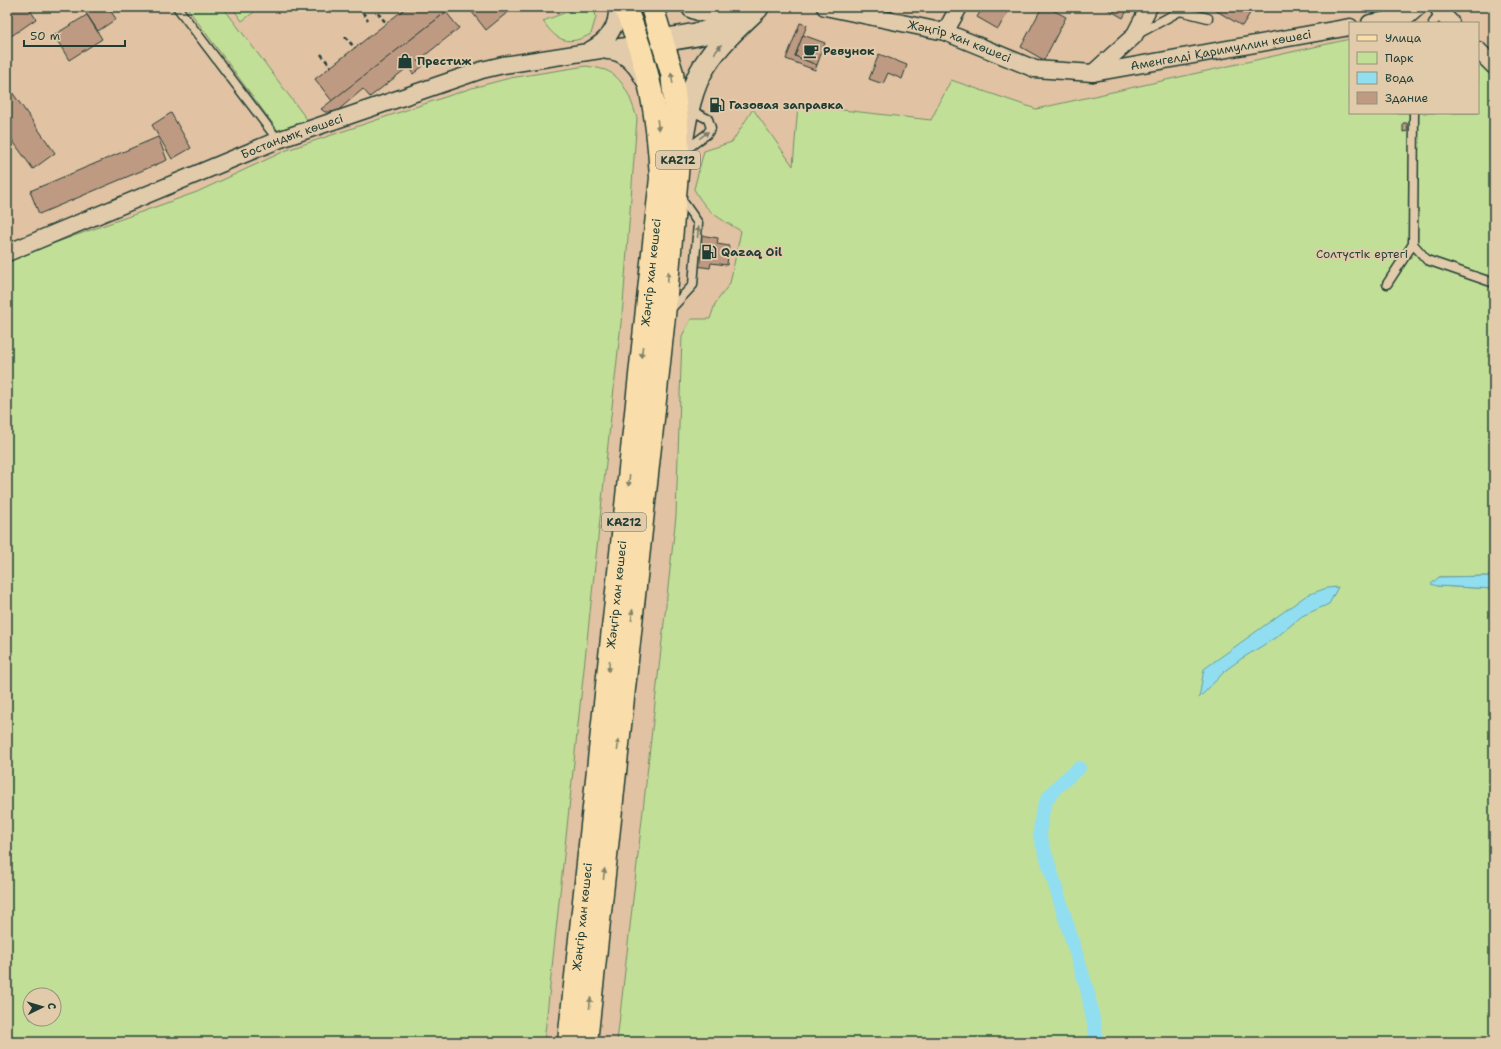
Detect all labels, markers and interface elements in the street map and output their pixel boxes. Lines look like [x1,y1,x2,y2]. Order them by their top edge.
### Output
street label: Жәңгір хан көшесі [906,16,1014,66]
scale bar [24,22,125,48]
legend [1349,22,1479,114]
street label: Аменгелді Қаримуллин көшесі [1129,26,1313,74]
text: 50 m [30,28,60,44]
text: Улица [1385,30,1422,46]
cafe icon: Ревунок [802,42,820,60]
one-way arrow [714,43,722,54]
place label: Ревунок [823,43,875,59]
text: Парк [1385,50,1414,66]
shop icon: Престиж [396,52,414,70]
place label: Престиж [417,53,472,69]
text: Вода [1385,70,1414,86]
one-way arrow [669,72,675,84]
text: Здание [1385,90,1429,106]
fuel station icon: Газовая заправка [708,96,726,114]
place label: Газовая заправка [729,97,844,113]
street label: Бостандық көшесі [238,110,345,163]
one-way arrow [655,119,661,131]
one-way arrow [699,131,710,139]
road number: KAZ12 [656,151,700,169]
street label: Жәңгір хан көшесі [637,217,665,327]
one-way arrow [694,226,701,238]
fuel station icon: Qazaq Oil [700,243,718,261]
place label: Qazaq Oil [721,244,782,260]
park label: Солтүстік ертегі [1316,246,1408,262]
one-way arrow [664,271,671,283]
one-way arrow [639,346,646,358]
one-way arrow [625,475,632,487]
road number: KAZ12 [602,513,646,531]
street label: Жәңгір хан көшесі [603,540,630,649]
one-way arrow [629,609,635,622]
one-way arrow [606,660,612,672]
one-way arrow [615,739,621,751]
street label: Жәңгір хан көшесі [569,862,596,972]
one-way arrow [601,868,607,880]
north arrow [22,987,62,1027]
one-way arrow [587,997,593,1009]
text: С [44,1002,59,1010]

